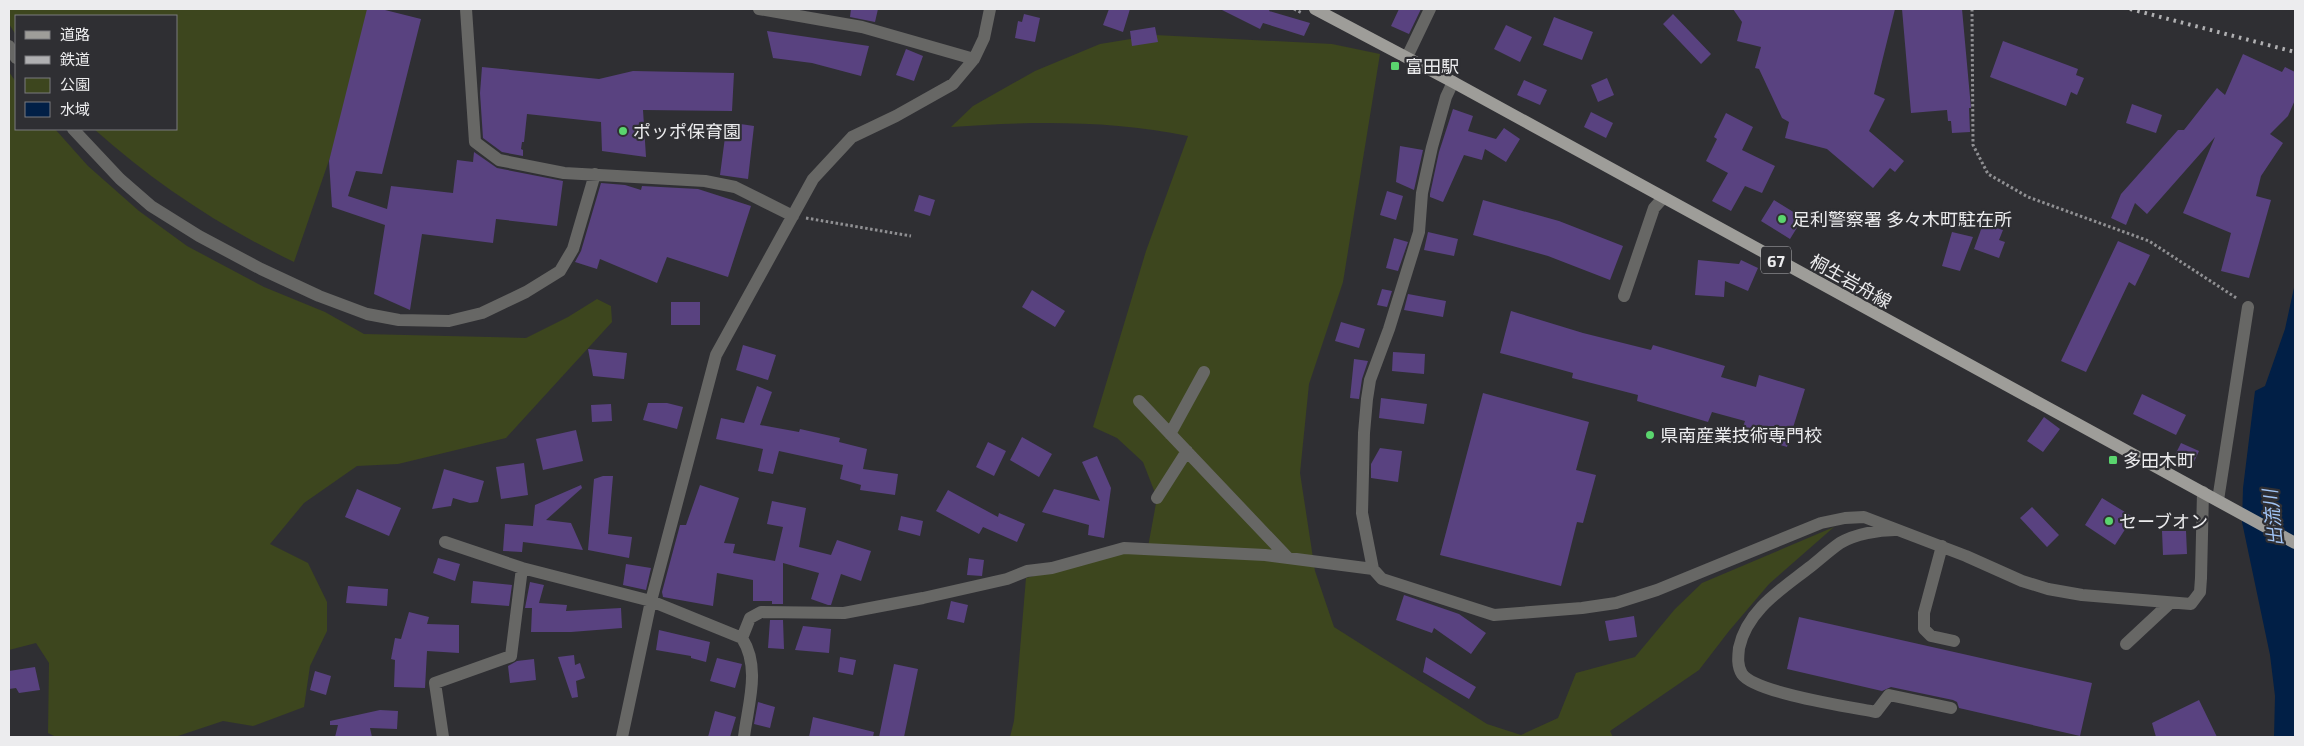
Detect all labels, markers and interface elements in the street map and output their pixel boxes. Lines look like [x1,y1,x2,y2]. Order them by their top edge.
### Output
legend [15,15,178,130]
text: 道路 [60,25,90,43]
text: 鉄道 [60,50,90,68]
place label: 富田駅 [1405,55,1459,77]
marker: 富田駅 [1389,60,1401,72]
text: 公園 [60,75,90,93]
text: 水域 [60,100,90,118]
place label: ポッポ保育園 [633,120,741,142]
marker: ポッポ保育園 [617,125,629,137]
place label: 足利警察署 多々木町駐在所 [1792,208,2012,230]
marker: 足利警察署 多々木町駐在所 [1776,213,1788,225]
road number: 67 [1761,246,1791,274]
street label: 桐生岩舟線 [1806,250,1896,312]
place label: 県南産業技術専門校 [1660,424,1822,446]
marker: 県南産業技術専門校 [1644,429,1656,441]
place label: 多田木町 [2123,449,2195,471]
marker: 多田木町 [2107,454,2119,466]
water label: 出流川 [2257,486,2286,548]
place label: セーブオン [2119,510,2208,532]
marker: セーブオン [2103,515,2115,527]

